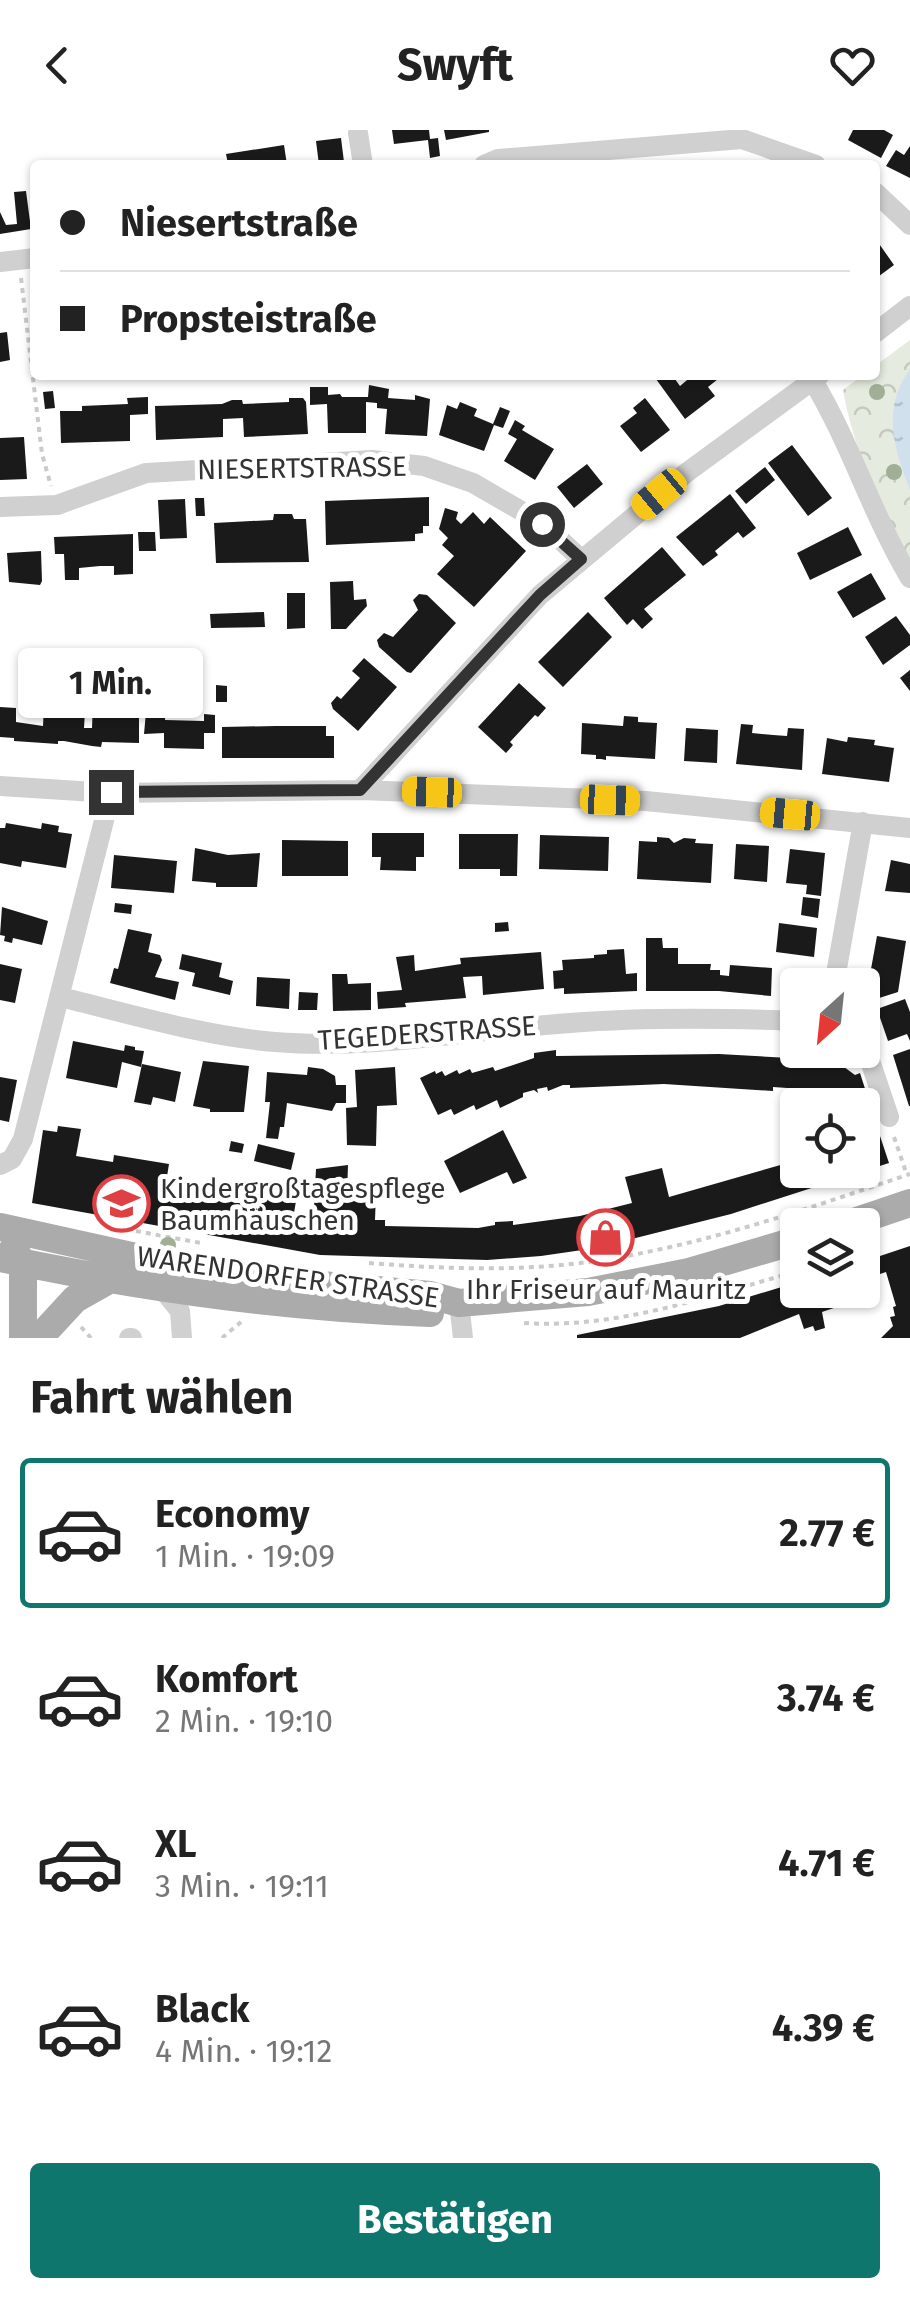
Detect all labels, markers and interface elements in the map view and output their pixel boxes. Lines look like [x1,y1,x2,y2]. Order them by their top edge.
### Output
icon: back [30,38,85,93]
text: Swyft [397,38,513,92]
icon: heart [825,38,880,93]
text: Niesertstraße [120,200,358,246]
text: Propsteistraße [120,296,377,342]
street label: NIESERTSTRASSE [197,450,407,486]
car [626,463,692,525]
route start [520,502,565,547]
callout: 1 Min. [18,647,204,717]
text: 1 Min. [69,664,152,702]
route end [89,770,134,815]
car [401,776,463,808]
car [579,784,641,816]
car [759,796,821,832]
north arrow [780,968,880,1068]
map controls [780,968,880,1308]
street label: TEGEDERSTRASSE [317,1009,537,1057]
button: locate [780,1088,880,1188]
place label: Kindergroßtagespflege Baumhäuschen [160,1172,445,1237]
school or university icon: Kindergroßtagespflege Baumhäuschen [91,1174,151,1234]
shop icon: Ihr Friseur auf Mauritz [576,1208,636,1268]
button: layers [780,1208,880,1308]
street label: WARENDORFER STRASSE [135,1239,441,1315]
place label: Ihr Friseur auf Mauritz [466,1273,746,1306]
text: Fahrt wählen [30,1371,294,1425]
icon: car [35,1488,125,1578]
text: Economy [155,1491,310,1537]
text: 2.77 € [779,1510,875,1556]
text: 1 Min. · 19:09 [155,1537,335,1575]
icon: car [35,1653,125,1743]
text: Komfort [155,1656,298,1702]
text: 3.74 € [777,1675,875,1721]
text: 2 Min. · 19:10 [155,1702,333,1740]
icon: car [35,1818,125,1908]
text: XL [155,1821,197,1867]
text: 4.71 € [778,1840,875,1886]
text: 3 Min. · 19:11 [155,1867,329,1905]
icon: car [35,1983,125,2073]
text: Black [155,1986,250,2032]
text: 4.39 € [772,2005,875,2051]
text: 4 Min. · 19:12 [155,2032,332,2070]
button: Bestätigen [30,2163,880,2278]

